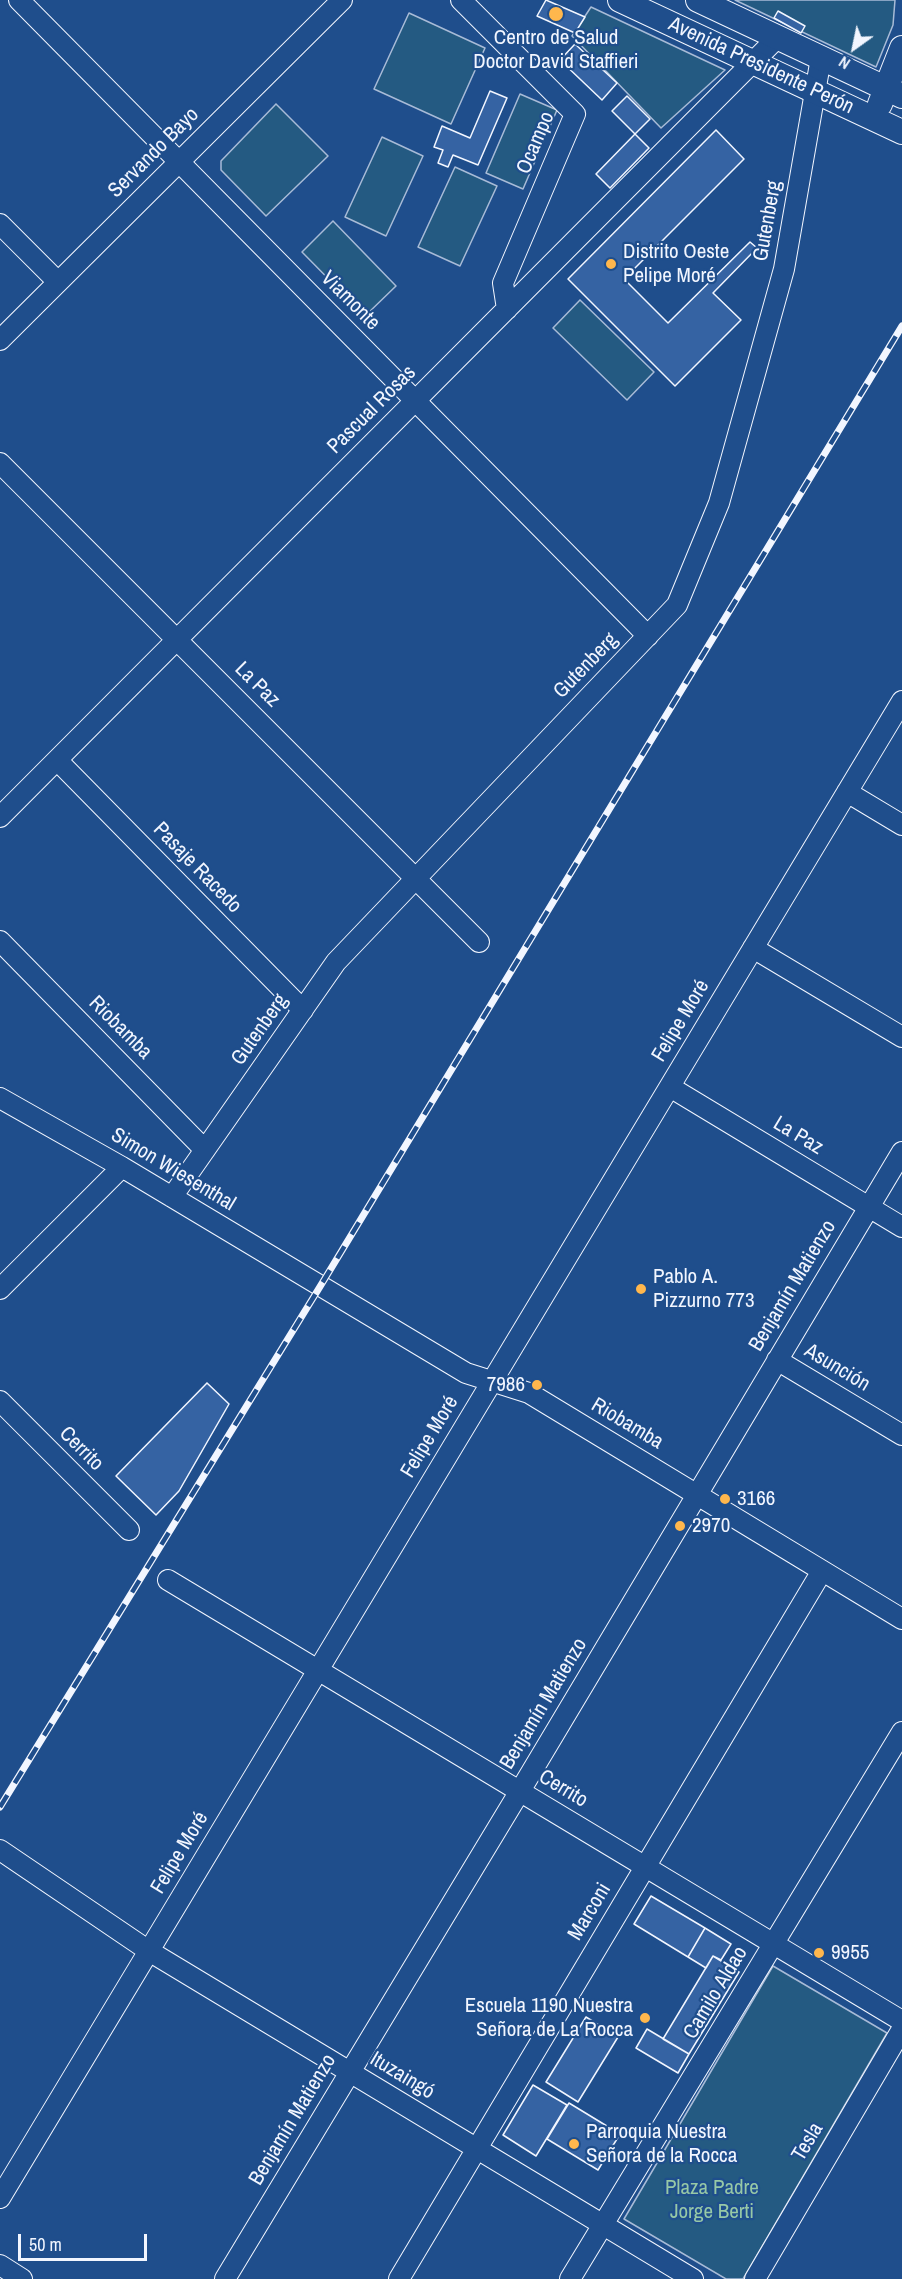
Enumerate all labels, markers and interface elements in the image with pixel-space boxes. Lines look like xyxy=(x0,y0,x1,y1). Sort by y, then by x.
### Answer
marker: Centro de Salud Doctor David Staffieri xyxy=(547,5,565,23)
street label: Avenida Presidente Perón xyxy=(664,12,858,120)
north arrow xyxy=(824,18,884,78)
place label: Centro de Salud Doctor David Staffieri xyxy=(473,25,639,75)
text: N xyxy=(834,51,854,75)
street label: Servando Bayo xyxy=(103,102,205,204)
street label: Ocampo xyxy=(512,108,560,178)
street label: Gutenberg xyxy=(749,179,787,263)
place label: Distrito Oeste Pelipe Moré xyxy=(623,239,729,289)
marker: Distrito Oeste Pelipe Moré xyxy=(604,257,618,271)
street label: Viamonte xyxy=(315,266,385,336)
street label: Pascual Rosas xyxy=(322,360,422,460)
street label: Gutenberg xyxy=(549,628,623,704)
street label: La Paz xyxy=(229,657,285,713)
street label: Pasaje Racedo xyxy=(147,817,247,919)
street label: Felipe Moré xyxy=(647,975,715,1067)
street label: Gutenberg xyxy=(226,989,294,1071)
street label: Riobamba xyxy=(83,991,157,1065)
street label: La Paz xyxy=(769,1111,827,1161)
street label: Simon Wiesenthal xyxy=(106,1123,240,1217)
street label: Benjamín Matienzo xyxy=(744,1216,842,1356)
place label: Pablo A. Pizzurno 773 xyxy=(653,1264,754,1314)
marker: Pablo A. Pizzurno 773 xyxy=(634,1282,648,1296)
street label: Asunción xyxy=(800,1339,874,1397)
place label: 7986 xyxy=(487,1372,525,1398)
marker: 7986 xyxy=(530,1378,544,1392)
street label: Felipe Moré xyxy=(396,1391,464,1483)
street label: Riobamba xyxy=(586,1393,668,1455)
street label: Cerrito xyxy=(53,1421,109,1477)
place label: 3166 xyxy=(737,1486,775,1512)
marker: 3166 xyxy=(718,1492,732,1506)
place label: 2970 xyxy=(692,1513,730,1539)
marker: 2970 xyxy=(673,1519,687,1533)
street label: Benjamín Matienzo xyxy=(495,1634,593,1774)
street label: Cerrito xyxy=(534,1765,592,1813)
street label: Felipe Moré xyxy=(146,1807,214,1899)
street label: Marconi xyxy=(563,1879,617,1945)
place label: 9955 xyxy=(831,1940,869,1966)
street label: Camilo Aldao xyxy=(679,1942,753,2044)
marker: 9955 xyxy=(812,1946,826,1960)
place label: Escuela 1190 Nuestra Señora de La Rocca xyxy=(465,1993,633,2043)
marker: Escuela 1190 Nuestra Señora de La Rocca xyxy=(638,2011,652,2025)
street label: Ituzaingó xyxy=(365,2047,439,2105)
street label: Benjamín Matienzo xyxy=(244,2050,342,2190)
street label: Tesla xyxy=(787,2118,829,2166)
place label: Parroquia Nuestra Señora de la Rocca xyxy=(586,2119,737,2169)
marker: Parroquia Nuestra Señora de la Rocca xyxy=(567,2137,581,2151)
park label: Plaza Padre Jorge Berti xyxy=(665,2175,759,2225)
scale bar xyxy=(21,2222,150,2260)
text: 50 m xyxy=(29,2232,62,2257)

